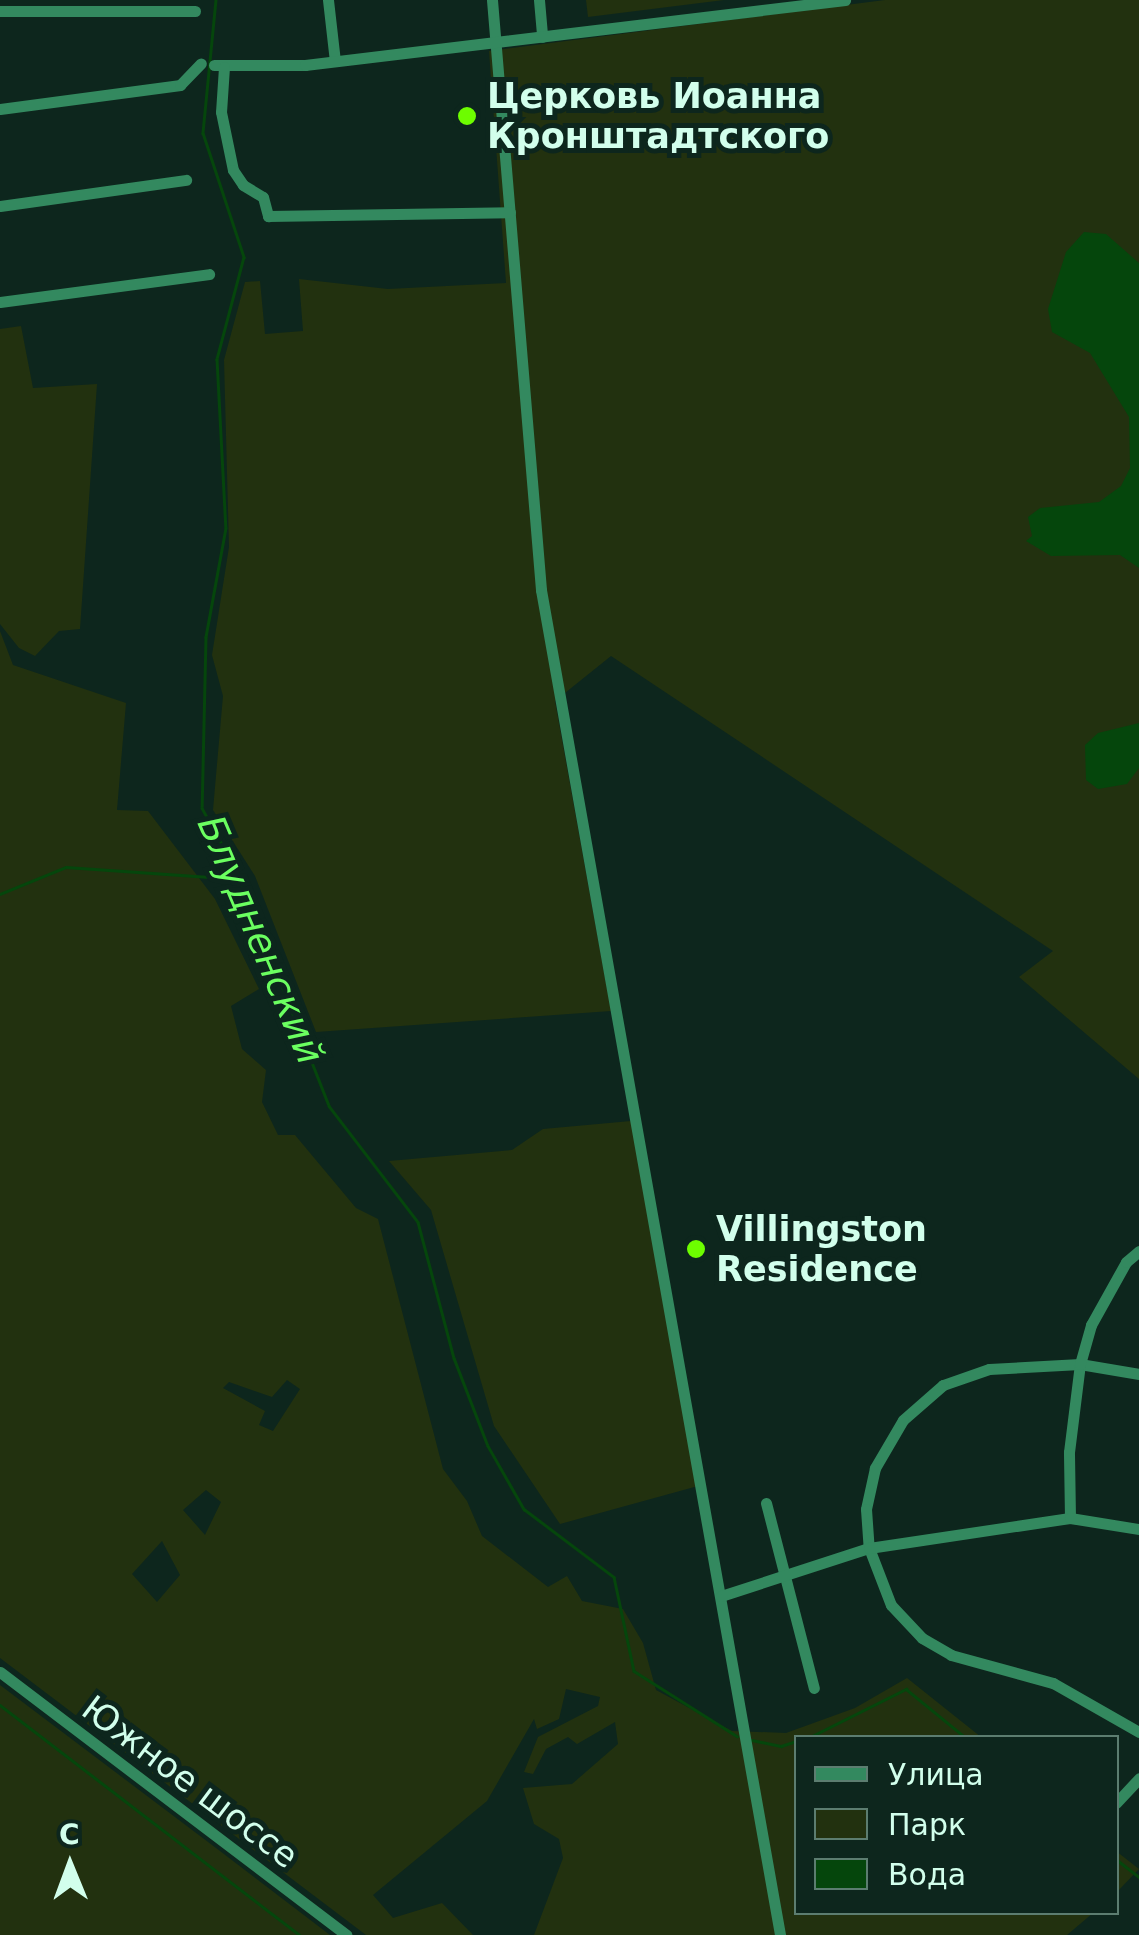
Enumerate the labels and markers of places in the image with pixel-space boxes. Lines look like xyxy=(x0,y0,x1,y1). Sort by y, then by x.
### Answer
place label: Церковь Иоанна Кронштадтского xyxy=(487,75,829,157)
marker: Церковь Иоанна Кронштадтского xyxy=(456,105,478,127)
place label: Villingston Residence xyxy=(716,1208,927,1290)
marker: Villingston Residence xyxy=(685,1238,707,1260)

